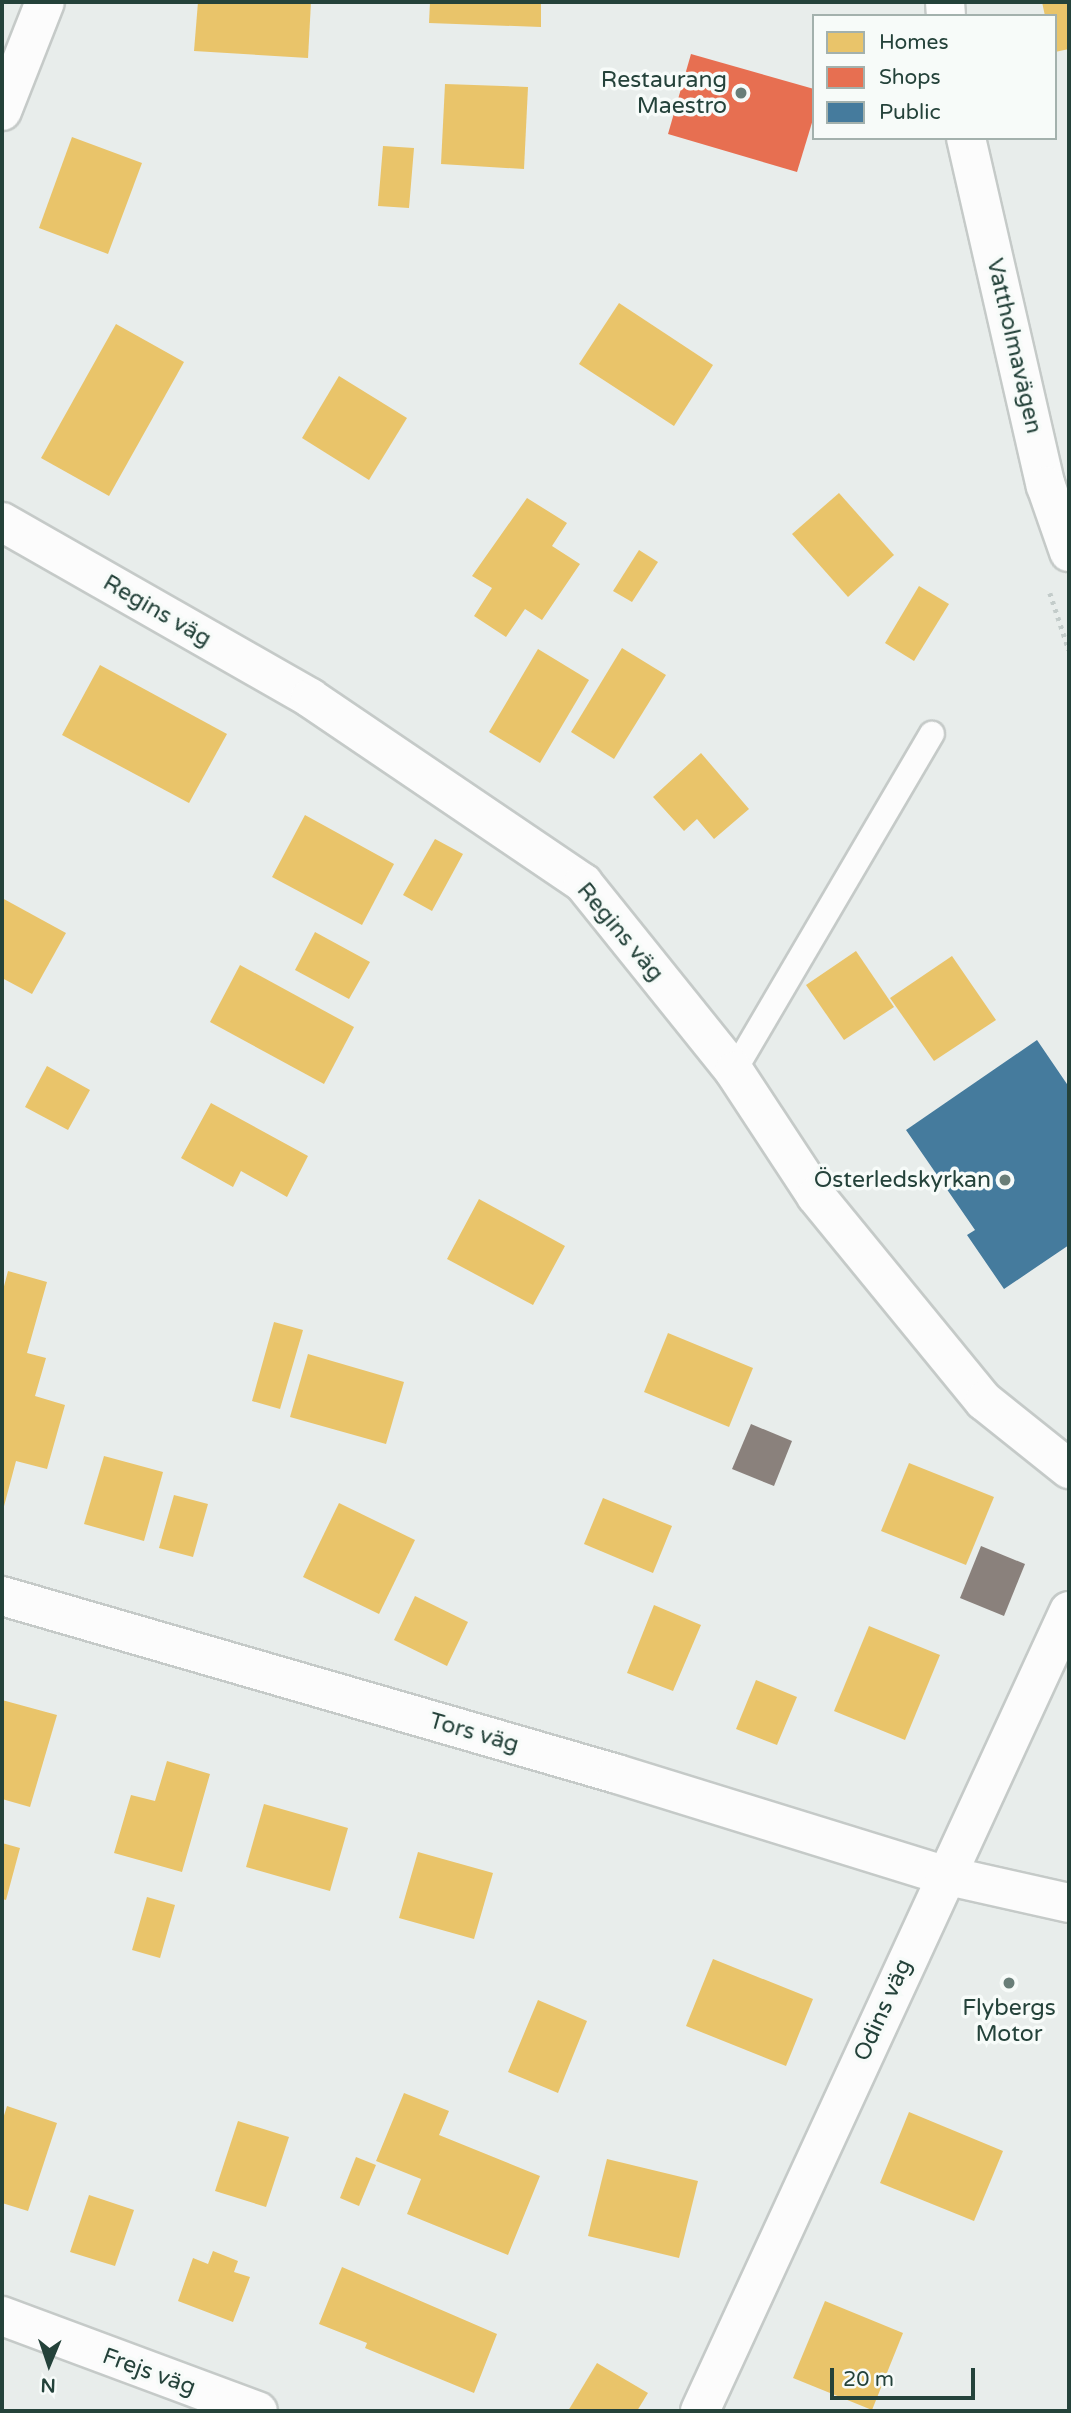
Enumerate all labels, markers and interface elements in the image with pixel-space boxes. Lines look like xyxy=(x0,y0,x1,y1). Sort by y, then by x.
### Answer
legend xyxy=(812,14,1057,140)
text: Homes xyxy=(879,30,949,55)
text: Shops xyxy=(879,65,941,90)
place label: Restaurang Maestro xyxy=(601,66,727,120)
marker: Restaurang Maestro xyxy=(733,85,749,101)
text: Public xyxy=(879,100,941,125)
street label: Vattholmavägen xyxy=(980,256,1048,436)
street label: Regins väg xyxy=(98,569,216,653)
street label: Regins väg xyxy=(571,877,669,987)
place label: Österledskyrkan xyxy=(814,1166,991,1194)
marker: Österledskyrkan xyxy=(997,1172,1013,1188)
street label: Tors väg xyxy=(426,1707,522,1759)
street label: Odins väg xyxy=(848,1955,918,2065)
marker: Flybergs Motor xyxy=(1001,1975,1017,1991)
place label: Flybergs Motor xyxy=(962,1994,1056,2048)
north arrow xyxy=(14,2329,84,2399)
street label: Frejs väg xyxy=(99,2342,199,2402)
scale bar xyxy=(833,2354,978,2398)
text: 20 m xyxy=(843,2367,894,2392)
text: N xyxy=(40,2374,56,2396)

